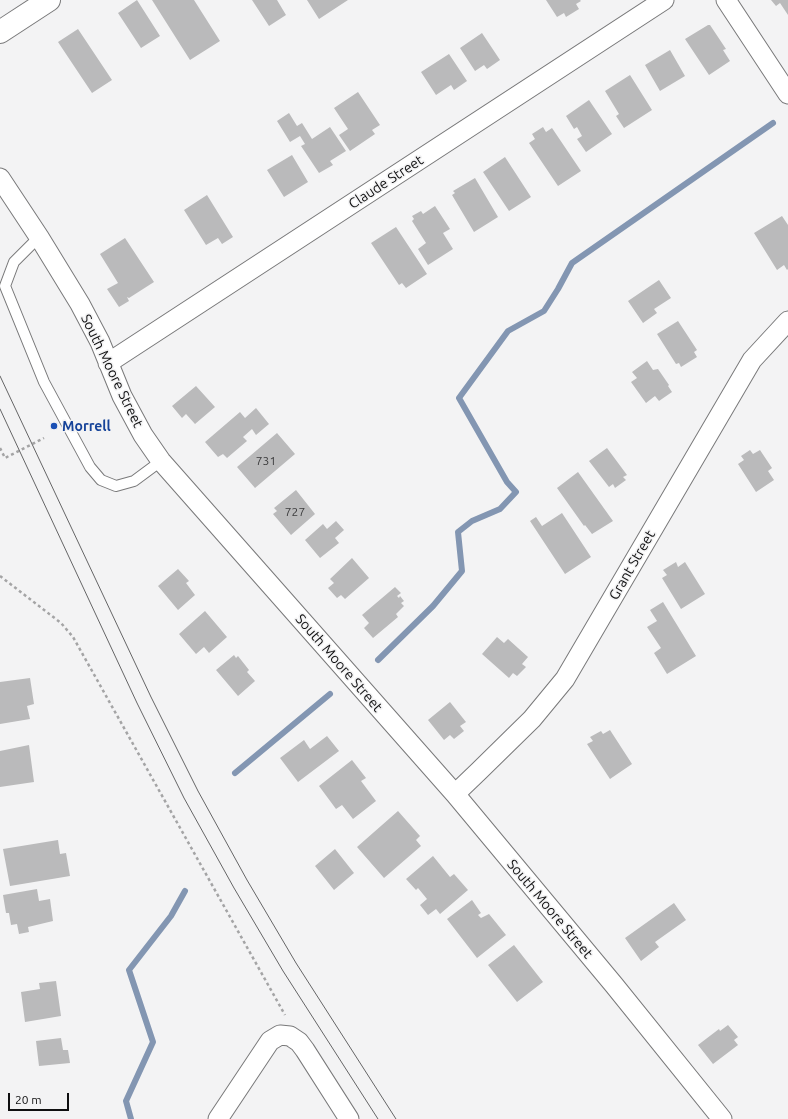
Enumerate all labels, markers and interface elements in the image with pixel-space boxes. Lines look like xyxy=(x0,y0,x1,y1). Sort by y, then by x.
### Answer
street label: Claude Street xyxy=(345,152,427,212)
street label: South Moore Street xyxy=(77,312,147,430)
place label: Morrell xyxy=(62,418,111,434)
marker: Morrell xyxy=(49,421,59,431)
house number: 731 xyxy=(256,454,276,468)
house number: 727 xyxy=(285,505,305,519)
street label: Grant Street xyxy=(605,527,659,603)
street label: South Moore Street xyxy=(292,611,386,715)
street label: South Moore Street xyxy=(504,856,596,962)
scale bar xyxy=(10,1085,71,1111)
text: 20 m xyxy=(15,1093,42,1106)

